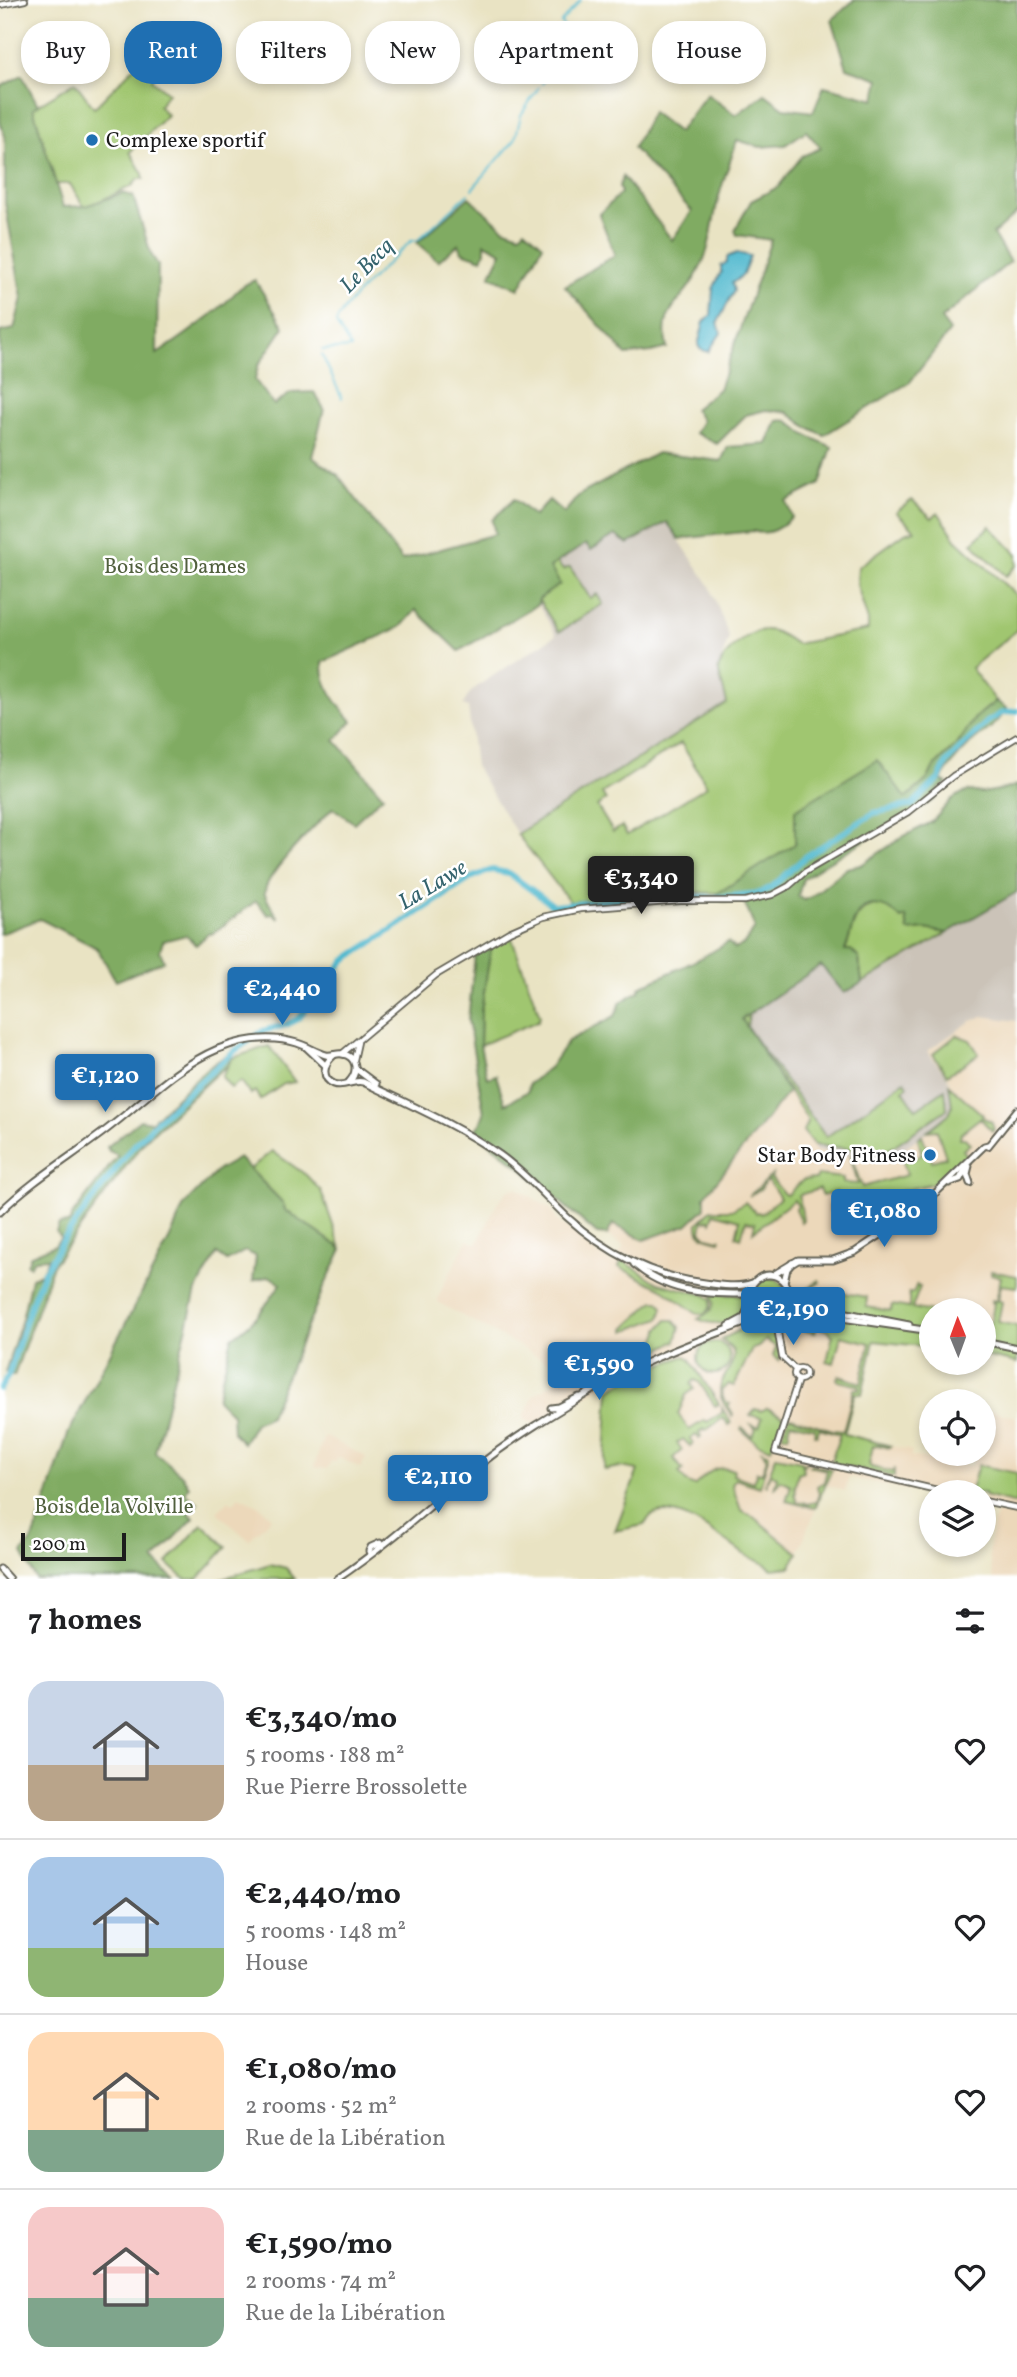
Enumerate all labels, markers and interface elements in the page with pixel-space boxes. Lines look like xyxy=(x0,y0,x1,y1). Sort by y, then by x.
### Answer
chip: Buy xyxy=(21,21,110,84)
chip: Rent xyxy=(124,21,222,84)
chip: Filters xyxy=(236,21,351,84)
chip: New xyxy=(365,21,460,84)
chip: Apartment xyxy=(474,21,638,84)
chip: House xyxy=(652,21,766,84)
place label: Complexe sportif xyxy=(106,127,266,156)
marker: Complexe sportif xyxy=(84,132,100,148)
water label: Le Becq xyxy=(333,231,402,301)
park label: Bois des Dames xyxy=(104,553,246,582)
water label: La Lawe xyxy=(393,852,474,919)
pin: €3,340 xyxy=(584,856,698,916)
text: €3,340 xyxy=(604,863,678,895)
pin: €2,440 xyxy=(225,968,339,1027)
text: €2,440 xyxy=(243,974,321,1006)
pin: €1,120 xyxy=(48,1054,162,1114)
text: €1,120 xyxy=(71,1061,139,1093)
place label: Star Body Fitness xyxy=(757,1142,916,1171)
marker: Star Body Fitness xyxy=(922,1147,938,1163)
pin: €1,080 xyxy=(827,1190,941,1249)
text: €1,080 xyxy=(847,1196,921,1228)
pin: €2,190 xyxy=(736,1288,850,1347)
text: €2,190 xyxy=(757,1294,829,1326)
north arrow xyxy=(919,1298,996,1376)
map controls xyxy=(919,1298,996,1557)
pin: €1,590 xyxy=(542,1342,656,1402)
text: €1,590 xyxy=(564,1349,634,1381)
button: locate xyxy=(919,1389,996,1466)
pin: €2,110 xyxy=(381,1456,495,1515)
text: €2,110 xyxy=(404,1462,472,1494)
button: layers xyxy=(919,1480,996,1557)
park label: Bois de la Volville xyxy=(34,1493,194,1522)
scale bar xyxy=(21,1530,126,1562)
text: 200 m xyxy=(32,1532,86,1558)
text: 7 homes xyxy=(28,1600,142,1642)
icon: filters xyxy=(951,1602,989,1640)
text: €3,340/mo xyxy=(245,1698,397,1740)
icon: home xyxy=(84,1709,168,1793)
icon: heart xyxy=(951,1732,989,1770)
text: 5 rooms · 188 m² xyxy=(245,1740,404,1772)
text: Rue Pierre Brossolette xyxy=(245,1772,467,1804)
text: €2,440/mo xyxy=(245,1874,401,1916)
icon: home xyxy=(84,1885,168,1969)
icon: heart xyxy=(951,1908,989,1946)
text: 5 rooms · 148 m² xyxy=(245,1916,406,1948)
text: House xyxy=(245,1948,308,1980)
text: €1,080/mo xyxy=(245,2049,397,2091)
icon: home xyxy=(84,2060,168,2144)
icon: heart xyxy=(951,2083,989,2121)
text: 2 rooms · 52 m² xyxy=(245,2091,397,2123)
text: Rue de la Libération xyxy=(245,2123,446,2155)
text: €1,590/mo xyxy=(245,2224,392,2266)
icon: home xyxy=(84,2235,168,2319)
icon: heart xyxy=(951,2258,989,2296)
text: 2 rooms · 74 m² xyxy=(245,2266,396,2298)
text: Rue de la Libération xyxy=(245,2298,446,2330)

